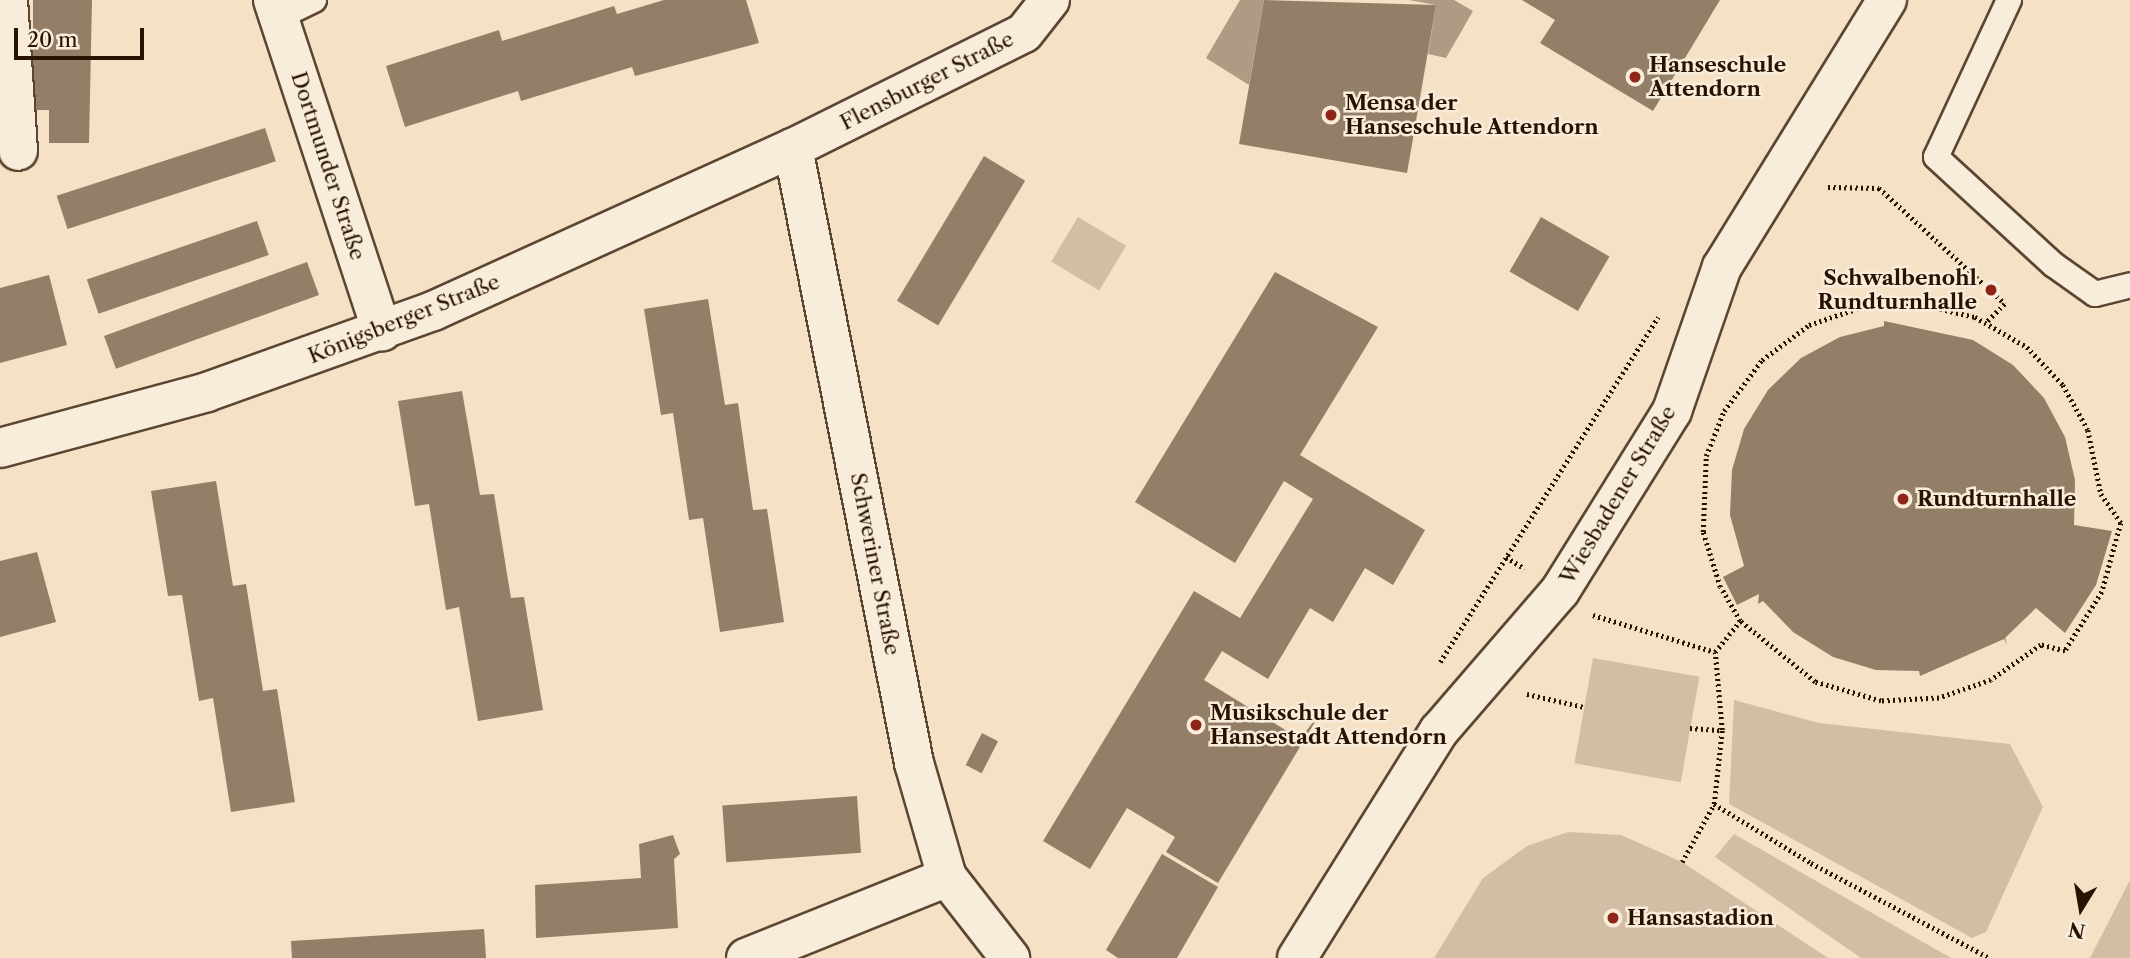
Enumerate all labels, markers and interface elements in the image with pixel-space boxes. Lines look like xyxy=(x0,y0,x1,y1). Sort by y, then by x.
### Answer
scale bar xyxy=(18,14,147,58)
street label: Flensburger Straße xyxy=(836,26,1018,136)
text: 20 m xyxy=(27,27,78,52)
place label: Hanseschule Attendorn xyxy=(1649,52,1786,102)
street label: Dortmunder Straße xyxy=(286,68,370,264)
marker: Hanseschule Attendorn xyxy=(1627,69,1643,85)
place label: Mensa der Hanseschule Attendorn xyxy=(1345,90,1599,140)
marker: Mensa der Hanseschule Attendorn xyxy=(1323,107,1339,123)
place label: Schwalbenohl Rundturnhalle xyxy=(1818,265,1977,315)
street label: Königsberger Straße xyxy=(304,269,504,369)
marker: Schwalbenohl Rundturnhalle xyxy=(1983,282,1999,298)
street label: Wiesbadener Straße xyxy=(1555,401,1681,589)
street label: Schweriner Straße xyxy=(845,471,905,657)
place label: Rundturnhalle xyxy=(1917,486,2076,512)
marker: Rundturnhalle xyxy=(1895,491,1911,507)
place label: Musikschule der Hansestadt Attendorn xyxy=(1210,700,1448,750)
marker: Musikschule der Hansestadt Attendorn xyxy=(1188,717,1204,733)
north arrow xyxy=(2046,874,2116,944)
place label: Hansastadion xyxy=(1627,905,1774,931)
marker: Hansastadion xyxy=(1605,910,1621,926)
text: N xyxy=(2067,917,2087,943)

